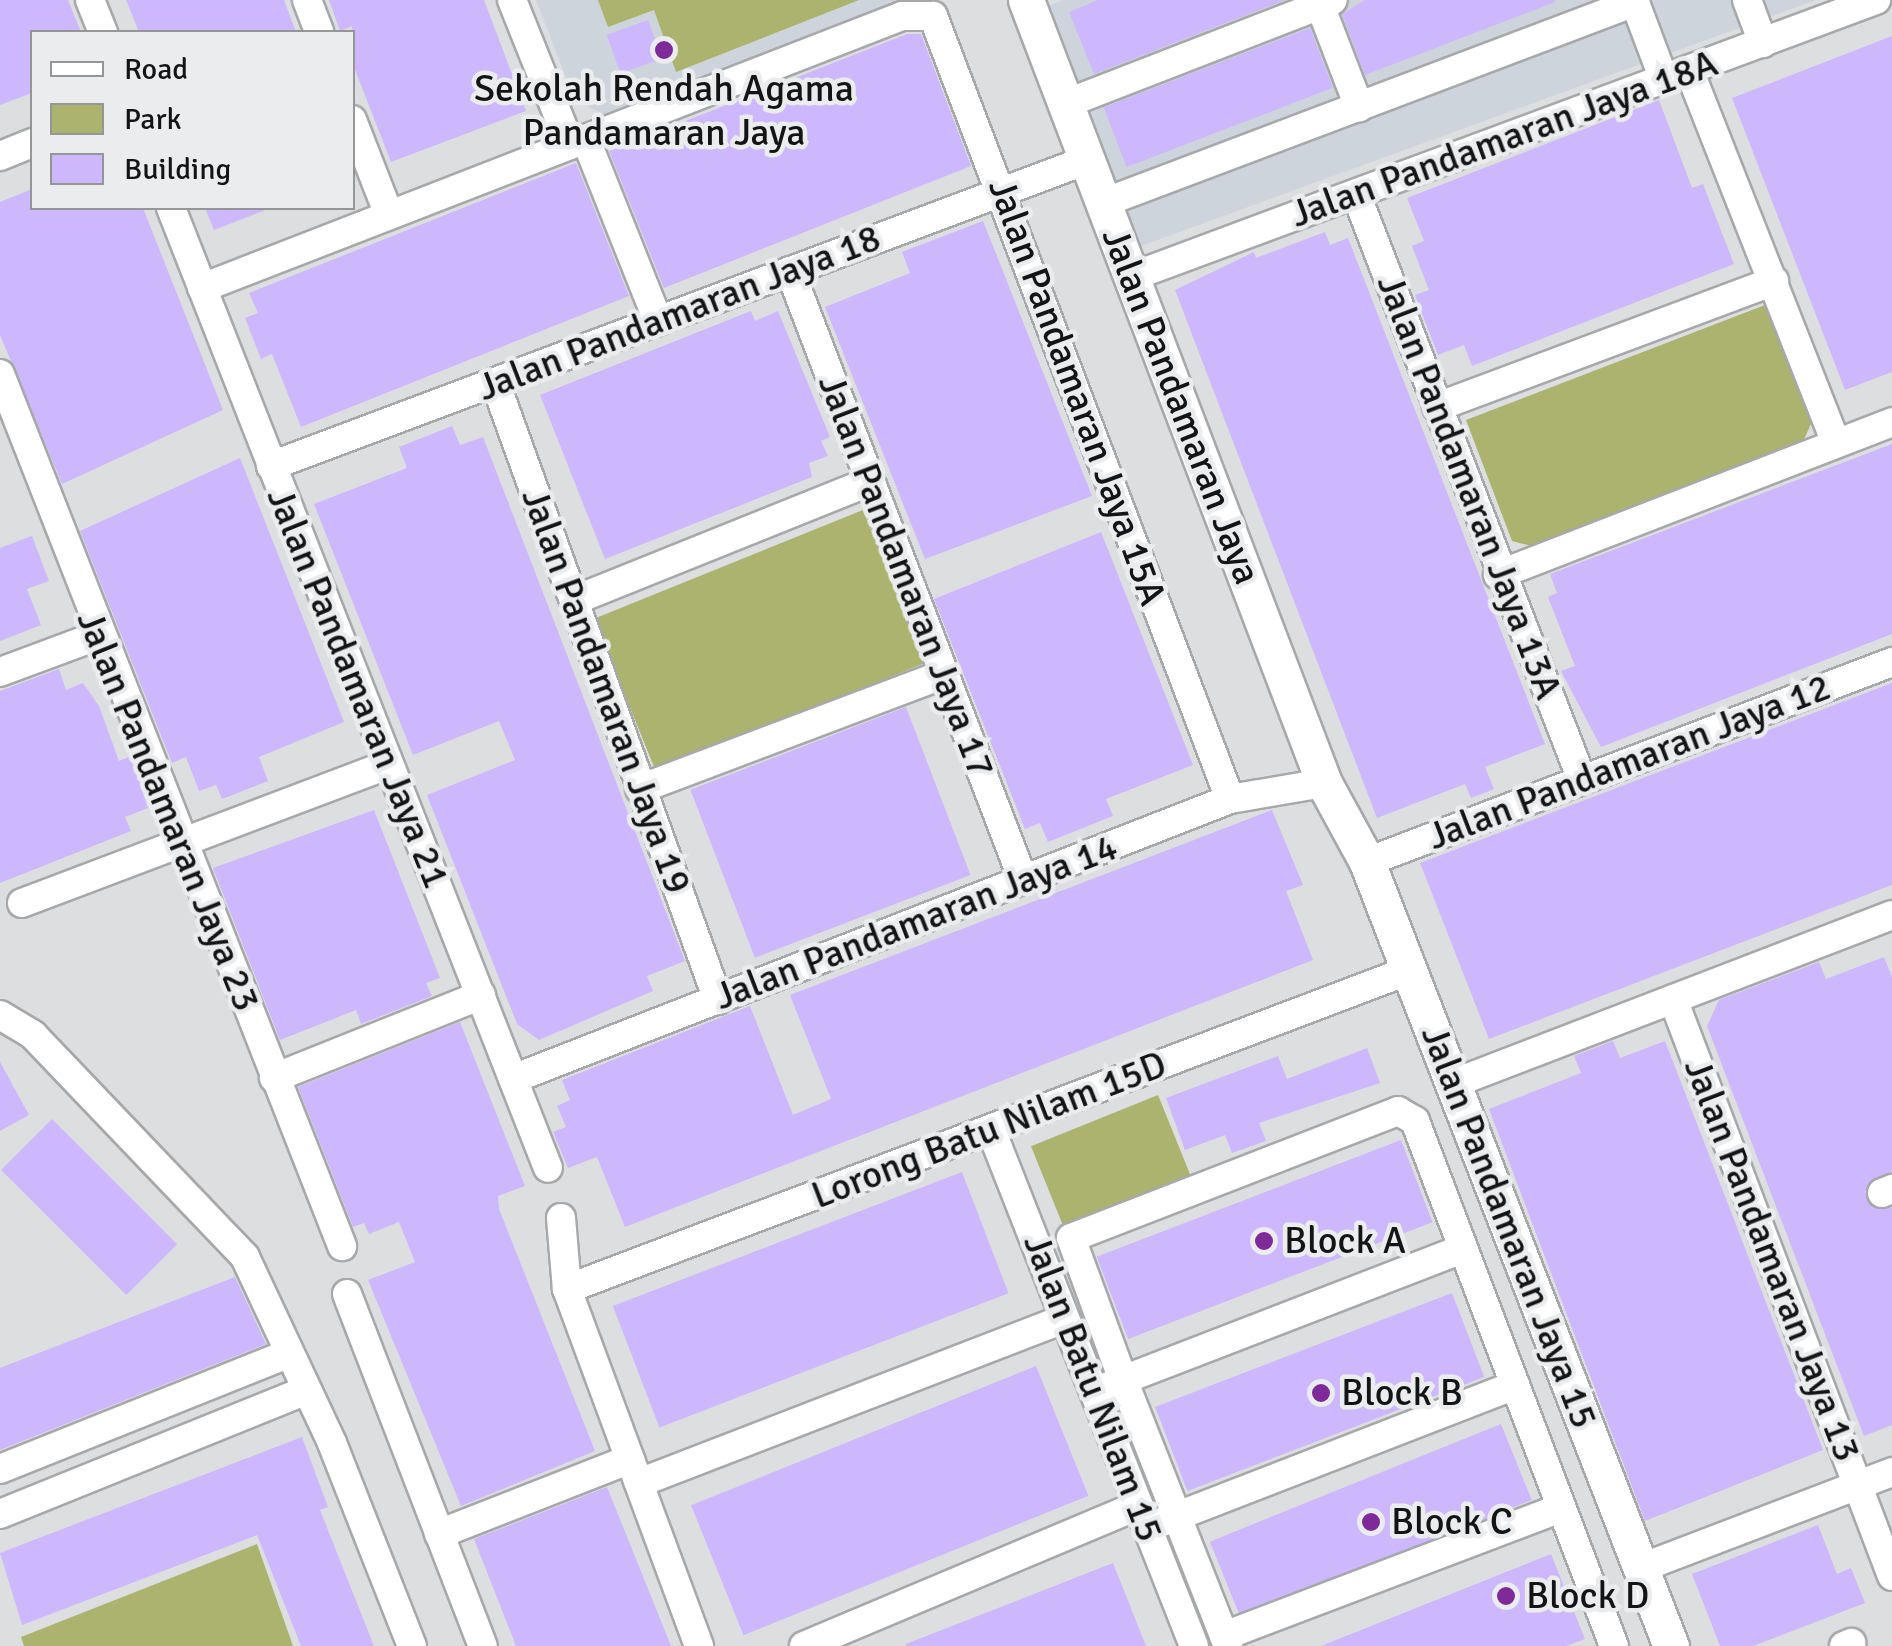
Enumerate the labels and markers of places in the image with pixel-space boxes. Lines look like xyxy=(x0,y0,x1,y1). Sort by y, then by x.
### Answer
marker: Sekolah Rendah Agama Pandamaran Jaya xyxy=(653,39,675,61)
place label: Sekolah Rendah Agama Pandamaran Jaya xyxy=(474,66,854,156)
place label: Block A xyxy=(1284,1218,1406,1264)
marker: Block A xyxy=(1253,1230,1275,1252)
place label: Block B xyxy=(1341,1370,1463,1416)
marker: Block B xyxy=(1310,1382,1332,1404)
place label: Block C xyxy=(1391,1499,1513,1545)
marker: Block C xyxy=(1360,1511,1382,1533)
place label: Block D xyxy=(1526,1573,1649,1619)
marker: Block D xyxy=(1495,1585,1517,1607)

